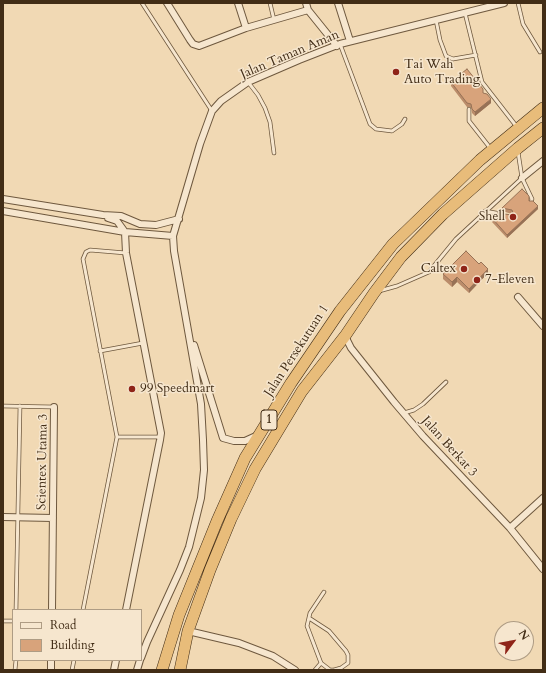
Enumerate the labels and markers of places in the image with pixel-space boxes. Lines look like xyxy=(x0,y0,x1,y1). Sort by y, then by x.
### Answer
place label: Tai Wah Auto Trading xyxy=(404,57,480,88)
marker: Tai Wah Auto Trading xyxy=(391,67,401,77)
place label: Shell xyxy=(479,209,505,225)
marker: Shell xyxy=(508,212,518,222)
place label: Caltex xyxy=(421,261,456,277)
marker: Caltex xyxy=(459,264,469,274)
place label: 7-Eleven xyxy=(485,272,535,288)
marker: 7-Eleven xyxy=(472,275,482,285)
place label: 99 Speedmart xyxy=(140,381,214,397)
marker: 99 Speedmart xyxy=(127,384,137,394)

